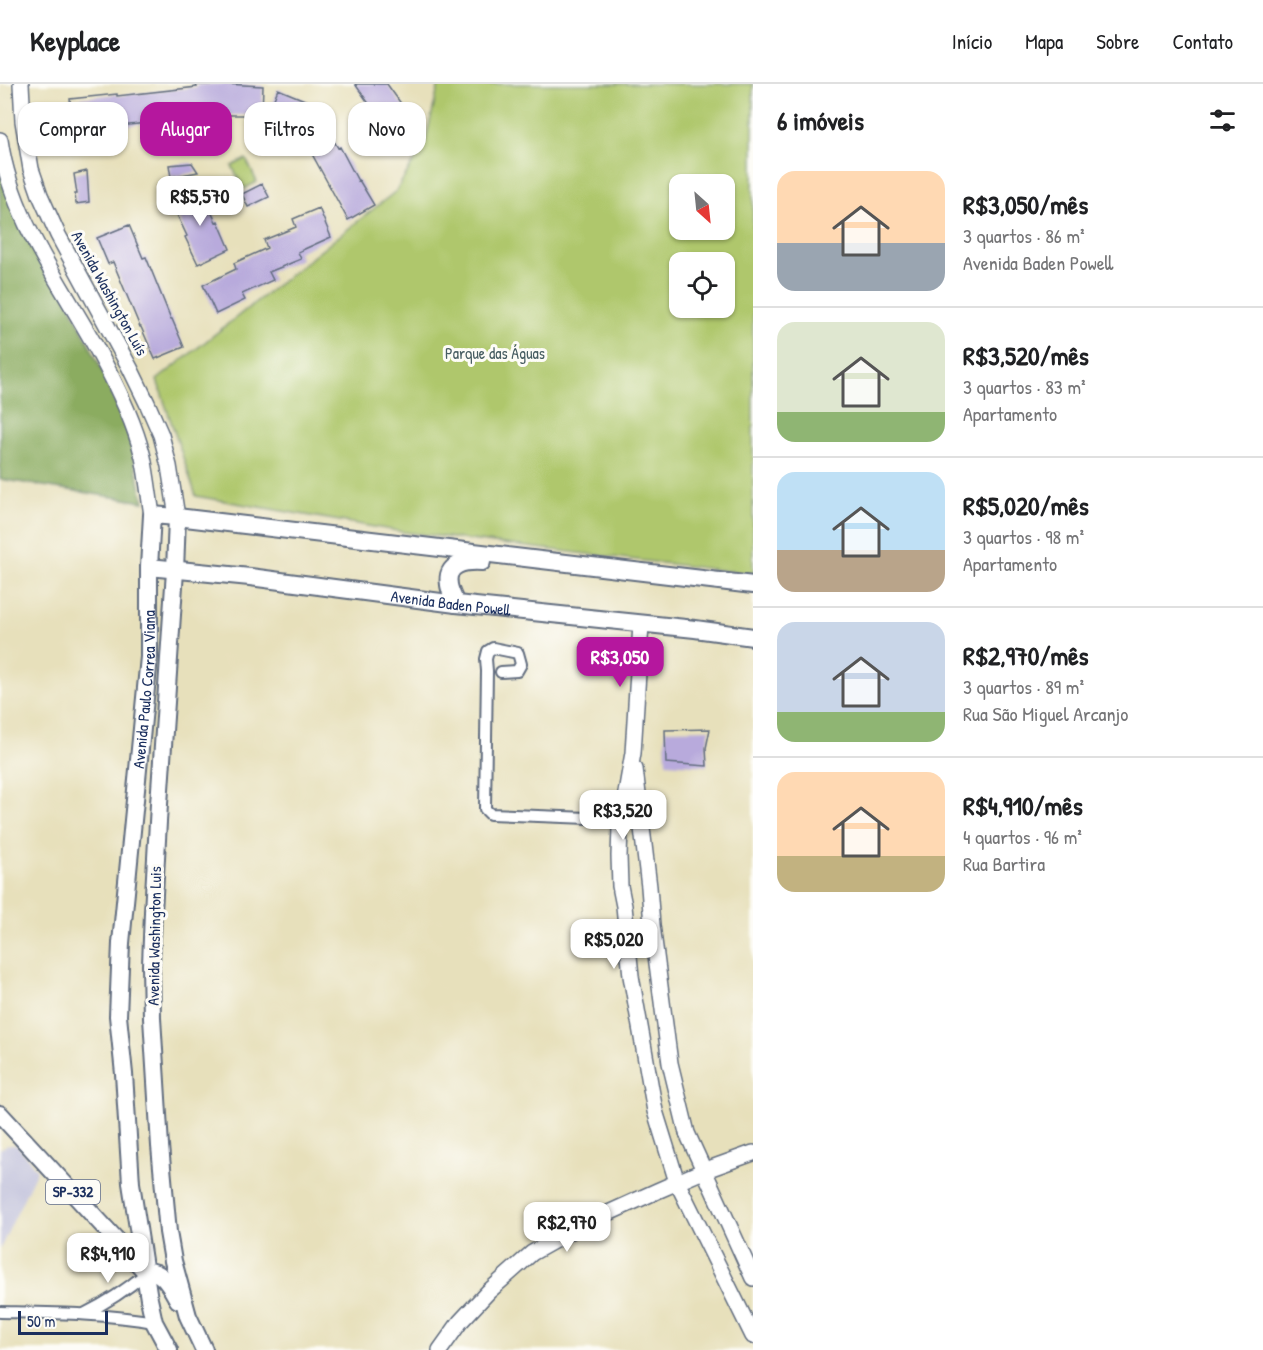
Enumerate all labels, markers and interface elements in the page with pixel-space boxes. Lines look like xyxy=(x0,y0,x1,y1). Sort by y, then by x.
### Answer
text: Keyplace xyxy=(30,22,120,60)
text: Início xyxy=(952,27,992,56)
text: Mapa xyxy=(1025,27,1063,56)
text: Sobre xyxy=(1096,27,1139,56)
text: Contato xyxy=(1172,27,1233,56)
chip: Comprar xyxy=(18,102,128,156)
chip: Alugar xyxy=(140,102,232,156)
chip: Filtros xyxy=(244,102,336,156)
chip: Novo xyxy=(348,102,426,156)
text: 6 imóveis xyxy=(777,103,864,138)
icon: filters xyxy=(1206,104,1239,137)
north arrow xyxy=(669,174,735,240)
map controls xyxy=(669,174,735,318)
pin: R$5,570 xyxy=(145,176,255,227)
text: R$5,570 xyxy=(170,182,230,209)
text: R$3,050/mês xyxy=(963,187,1088,222)
icon: home xyxy=(825,195,897,267)
text: 3 quartos · 86 m² xyxy=(963,222,1085,249)
street label: Avenida Washington Luís xyxy=(67,227,153,359)
text: Avenida Baden Powell xyxy=(963,249,1113,276)
button: locate xyxy=(669,252,735,318)
text: R$3,520/mês xyxy=(963,338,1089,373)
park label: Parque das Águas xyxy=(445,342,545,364)
icon: home xyxy=(825,346,897,418)
text: 3 quartos · 83 m² xyxy=(963,373,1086,400)
text: Apartamento xyxy=(963,400,1057,427)
text: R$5,020/mês xyxy=(963,488,1089,523)
icon: home xyxy=(825,496,897,568)
text: 3 quartos · 98 m² xyxy=(963,523,1084,550)
text: Apartamento xyxy=(963,550,1057,577)
street label: Avenida Baden Powell xyxy=(390,585,512,621)
street label: Avenida Paulo Correa Viana xyxy=(127,610,160,770)
pin: R$3,050 xyxy=(565,637,675,688)
text: R$2,970/mês xyxy=(963,638,1089,673)
text: R$3,050 xyxy=(591,643,649,670)
icon: home xyxy=(825,646,897,718)
text: 3 quartos · 89 m² xyxy=(963,673,1084,700)
text: Rua São Miguel Arcanjo xyxy=(963,700,1128,727)
text: R$4,910/mês xyxy=(963,788,1083,823)
pin: R$3,520 xyxy=(568,790,678,841)
text: R$3,520 xyxy=(594,796,653,823)
icon: home xyxy=(825,796,897,868)
text: 4 quartos · 96 m² xyxy=(963,823,1082,850)
text: Rua Bartira xyxy=(963,850,1045,877)
street label: Avenida Washington Luis xyxy=(142,866,166,1006)
pin: R$5,020 xyxy=(559,919,669,970)
text: R$5,020 xyxy=(585,925,644,952)
road number: SP-332 xyxy=(46,1180,100,1204)
pin: R$2,970 xyxy=(512,1202,622,1253)
text: R$2,970 xyxy=(538,1208,596,1235)
pin: R$4,910 xyxy=(53,1233,163,1284)
text: R$4,910 xyxy=(81,1239,135,1266)
scale bar xyxy=(18,1308,108,1336)
text: 50 m xyxy=(27,1310,56,1332)

